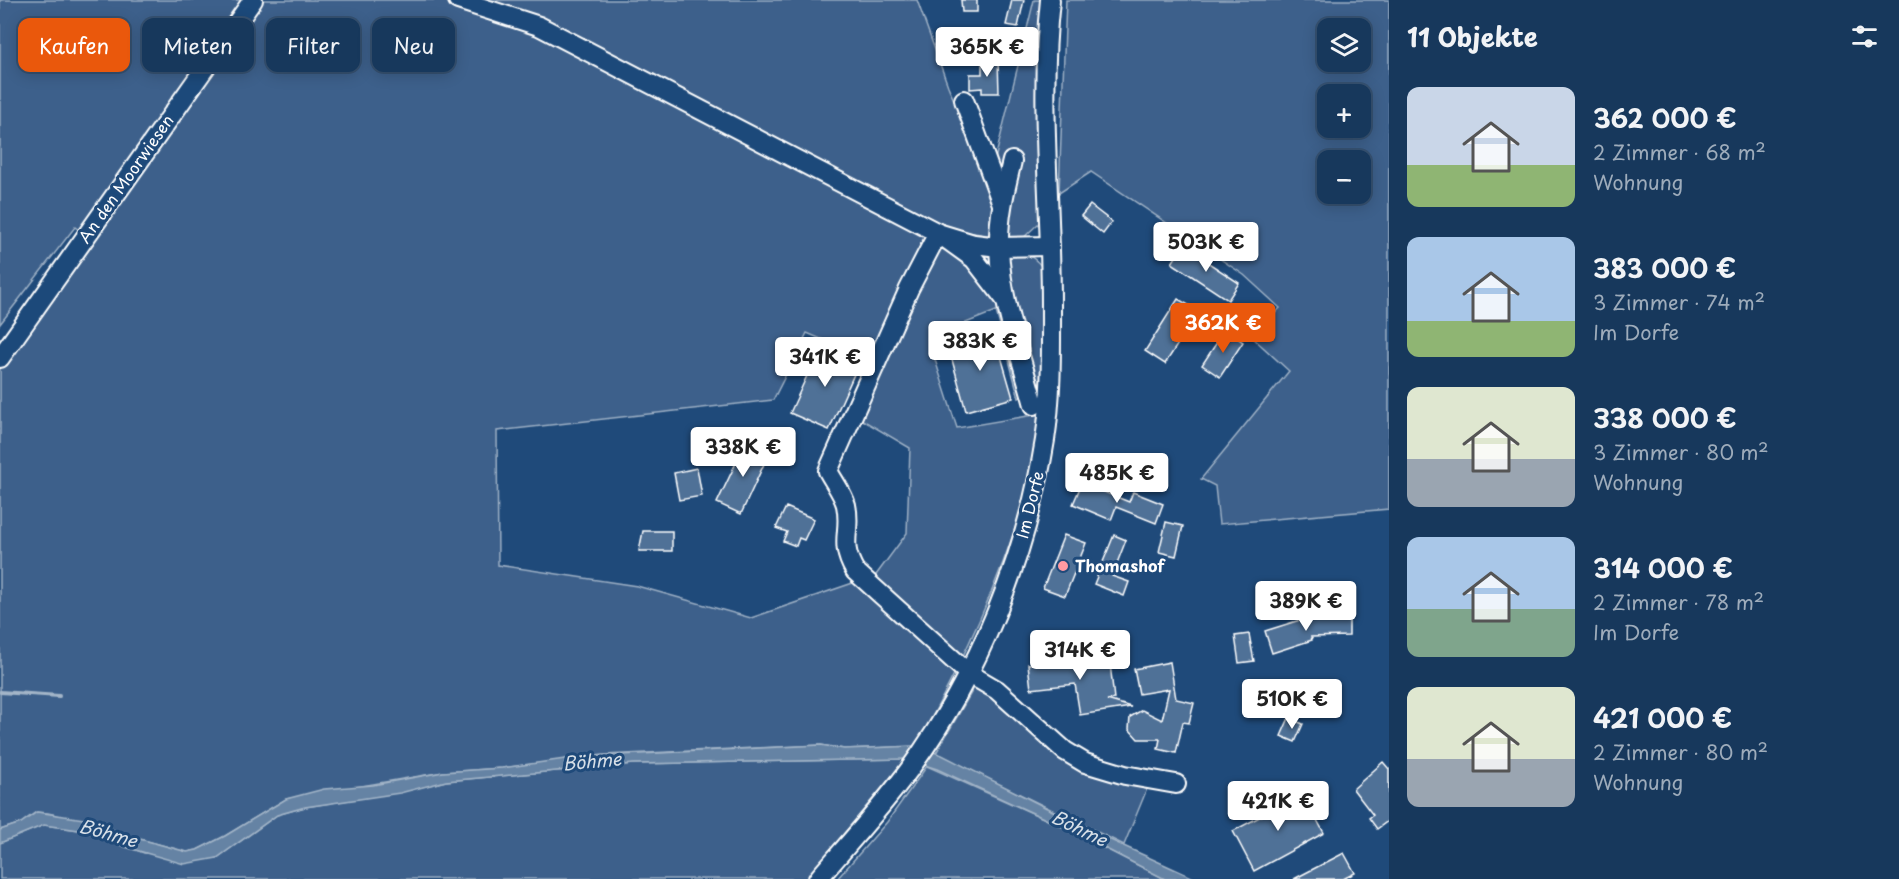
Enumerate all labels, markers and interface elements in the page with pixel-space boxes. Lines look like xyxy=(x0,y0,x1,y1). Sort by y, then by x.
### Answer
text: 11 Objekte xyxy=(1407,17,1538,56)
chip: Kaufen xyxy=(18,18,130,72)
chip: Mieten xyxy=(142,18,254,72)
chip: Filter xyxy=(266,18,360,72)
chip: Neu xyxy=(372,18,455,72)
map controls xyxy=(1317,18,1371,204)
button: layers xyxy=(1317,18,1371,72)
icon: filters xyxy=(1848,20,1881,53)
pin: 365K € xyxy=(938,27,1036,78)
text: 365K € xyxy=(950,31,1024,61)
button: + xyxy=(1317,84,1371,138)
text: 362 000 € xyxy=(1593,98,1736,137)
street label: An den Moorwiesen xyxy=(72,109,179,248)
icon: home xyxy=(1455,111,1527,183)
text: 2 Zimmer · 68 m² xyxy=(1593,137,1766,167)
button: − xyxy=(1317,150,1371,204)
text: Wohnung xyxy=(1593,167,1683,197)
pin: 503K € xyxy=(1157,222,1255,273)
text: 503K € xyxy=(1167,226,1245,256)
text: 383 000 € xyxy=(1593,248,1736,287)
icon: home xyxy=(1455,261,1527,333)
text: 3 Zimmer · 74 m² xyxy=(1593,287,1765,317)
pin: 362K € xyxy=(1174,303,1272,354)
text: 362K € xyxy=(1184,307,1262,337)
text: Im Dorfe xyxy=(1593,317,1679,347)
pin: 383K € xyxy=(931,321,1029,372)
text: 383K € xyxy=(942,325,1018,355)
pin: 341K € xyxy=(776,337,874,388)
text: 341K € xyxy=(789,341,861,371)
text: 338 000 € xyxy=(1593,398,1737,437)
icon: home xyxy=(1455,411,1527,483)
pin: 338K € xyxy=(694,427,792,478)
text: 338K € xyxy=(705,431,781,461)
text: 3 Zimmer · 80 m² xyxy=(1593,437,1769,467)
pin: 485K € xyxy=(1068,453,1166,504)
text: 485K € xyxy=(1079,457,1155,487)
text: Wohnung xyxy=(1593,467,1683,497)
street label: Im Dorfe xyxy=(1009,468,1049,541)
text: 314 000 € xyxy=(1593,548,1733,587)
place label: Thomashof xyxy=(1075,553,1166,577)
marker: Thomashof xyxy=(1056,559,1070,573)
icon: home xyxy=(1455,561,1527,633)
pin: 389K € xyxy=(1257,581,1355,632)
text: 389K € xyxy=(1269,585,1343,615)
text: 2 Zimmer · 78 m² xyxy=(1593,587,1764,617)
text: Im Dorfe xyxy=(1593,617,1679,647)
pin: 314K € xyxy=(1031,630,1129,681)
text: 314K € xyxy=(1044,634,1116,664)
pin: 510K € xyxy=(1243,679,1341,730)
text: 510K € xyxy=(1256,683,1328,713)
text: 421 000 € xyxy=(1593,698,1732,737)
icon: home xyxy=(1455,711,1527,783)
text: 2 Zimmer · 80 m² xyxy=(1593,737,1768,767)
water label: Böhme xyxy=(561,744,624,777)
text: Wohnung xyxy=(1593,767,1683,797)
pin: 421K € xyxy=(1229,781,1327,832)
text: 421K € xyxy=(1242,785,1314,815)
water label: Böhme xyxy=(1047,803,1113,853)
water label: Böhme xyxy=(76,811,142,854)

